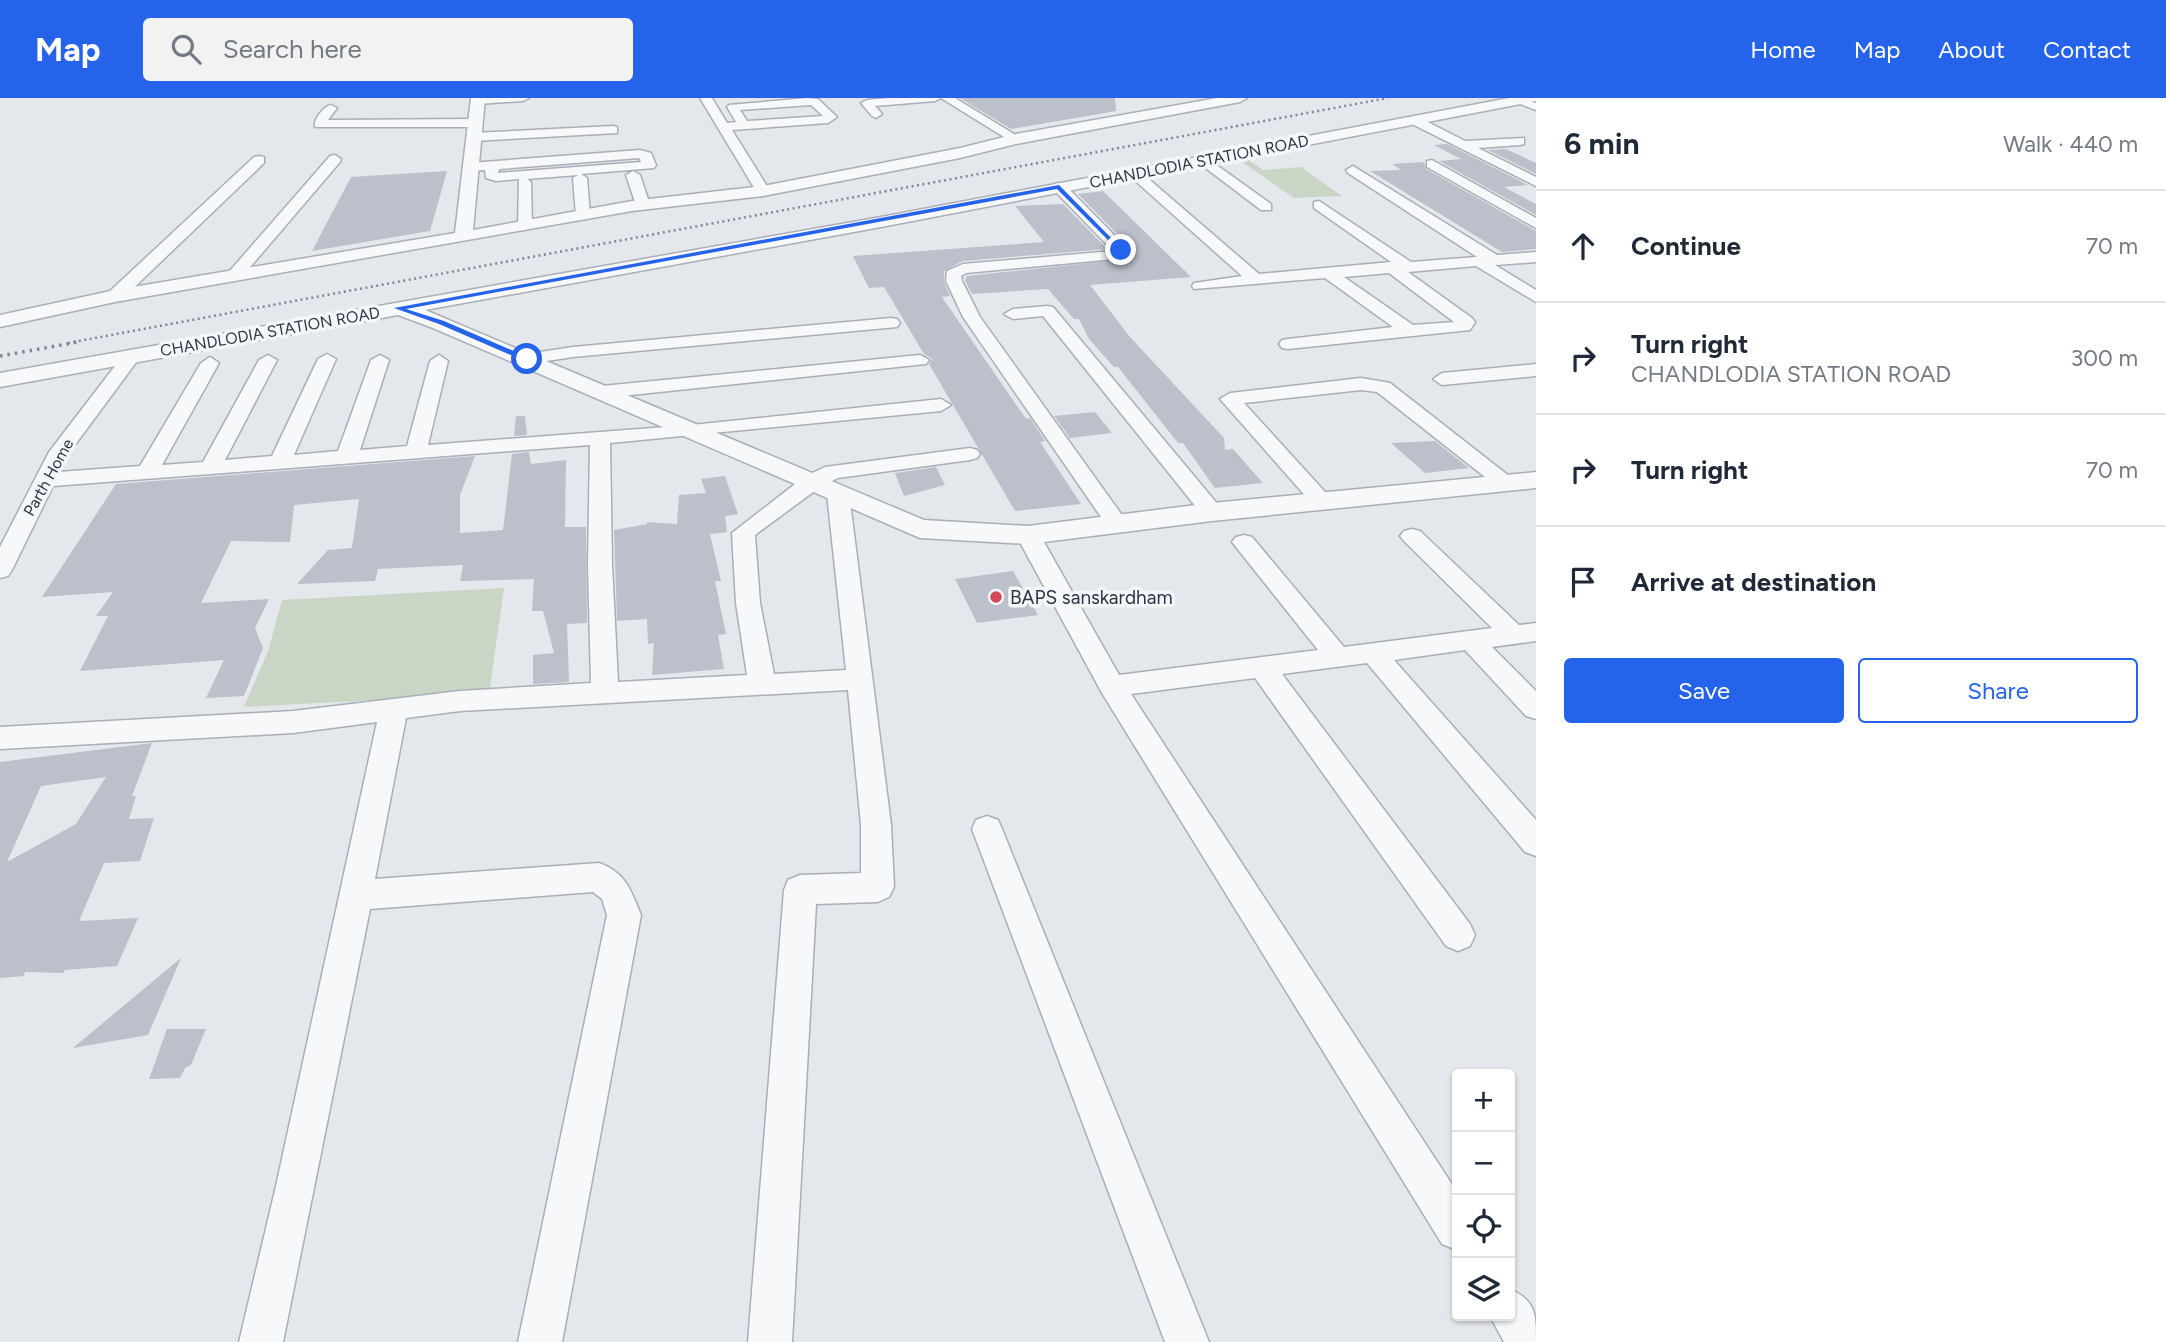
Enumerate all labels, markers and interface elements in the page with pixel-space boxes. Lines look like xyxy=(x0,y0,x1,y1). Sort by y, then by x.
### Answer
search box xyxy=(143,18,633,81)
text: Map xyxy=(35,30,101,69)
icon: search xyxy=(167,30,205,68)
text: Search here xyxy=(223,33,362,65)
text: Home xyxy=(1750,35,1816,64)
text: Map xyxy=(1854,35,1900,64)
text: About xyxy=(1938,35,2005,64)
text: Contact xyxy=(2043,35,2131,64)
text: 6 min xyxy=(1564,125,1640,162)
text: Walk · 440 m xyxy=(2003,130,2138,158)
street label: CHANDLODIA STATION ROAD xyxy=(1088,131,1310,192)
icon: ahead xyxy=(1564,227,1602,265)
text: Continue xyxy=(1631,230,1741,262)
text: 70 m xyxy=(2086,232,2138,260)
route end xyxy=(1105,234,1136,265)
street label: CHANDLODIA STATION ROAD xyxy=(159,303,381,360)
text: Turn right xyxy=(1631,328,1748,360)
icon: right xyxy=(1564,339,1602,377)
route start xyxy=(511,343,542,374)
text: 300 m xyxy=(2071,344,2138,372)
text: CHANDLODIA STATION ROAD xyxy=(1631,360,1951,388)
street label: Parth Home xyxy=(19,435,78,519)
icon: right xyxy=(1564,451,1602,489)
text: Turn right xyxy=(1631,454,1748,486)
text: 70 m xyxy=(2086,456,2138,484)
icon: arrive xyxy=(1564,563,1602,601)
text: Arrive at destination xyxy=(1631,566,1876,598)
place label: BAPS sanskardham xyxy=(1010,586,1173,609)
marker: BAPS sanskardham xyxy=(988,589,1004,605)
button: Save xyxy=(1564,658,1844,723)
button: Share xyxy=(1858,658,2138,723)
map controls xyxy=(1452,1069,1515,1321)
button: + xyxy=(1452,1069,1515,1132)
button: − xyxy=(1452,1132,1515,1195)
button: locate xyxy=(1452,1195,1515,1258)
button: layers xyxy=(1452,1258,1515,1321)

